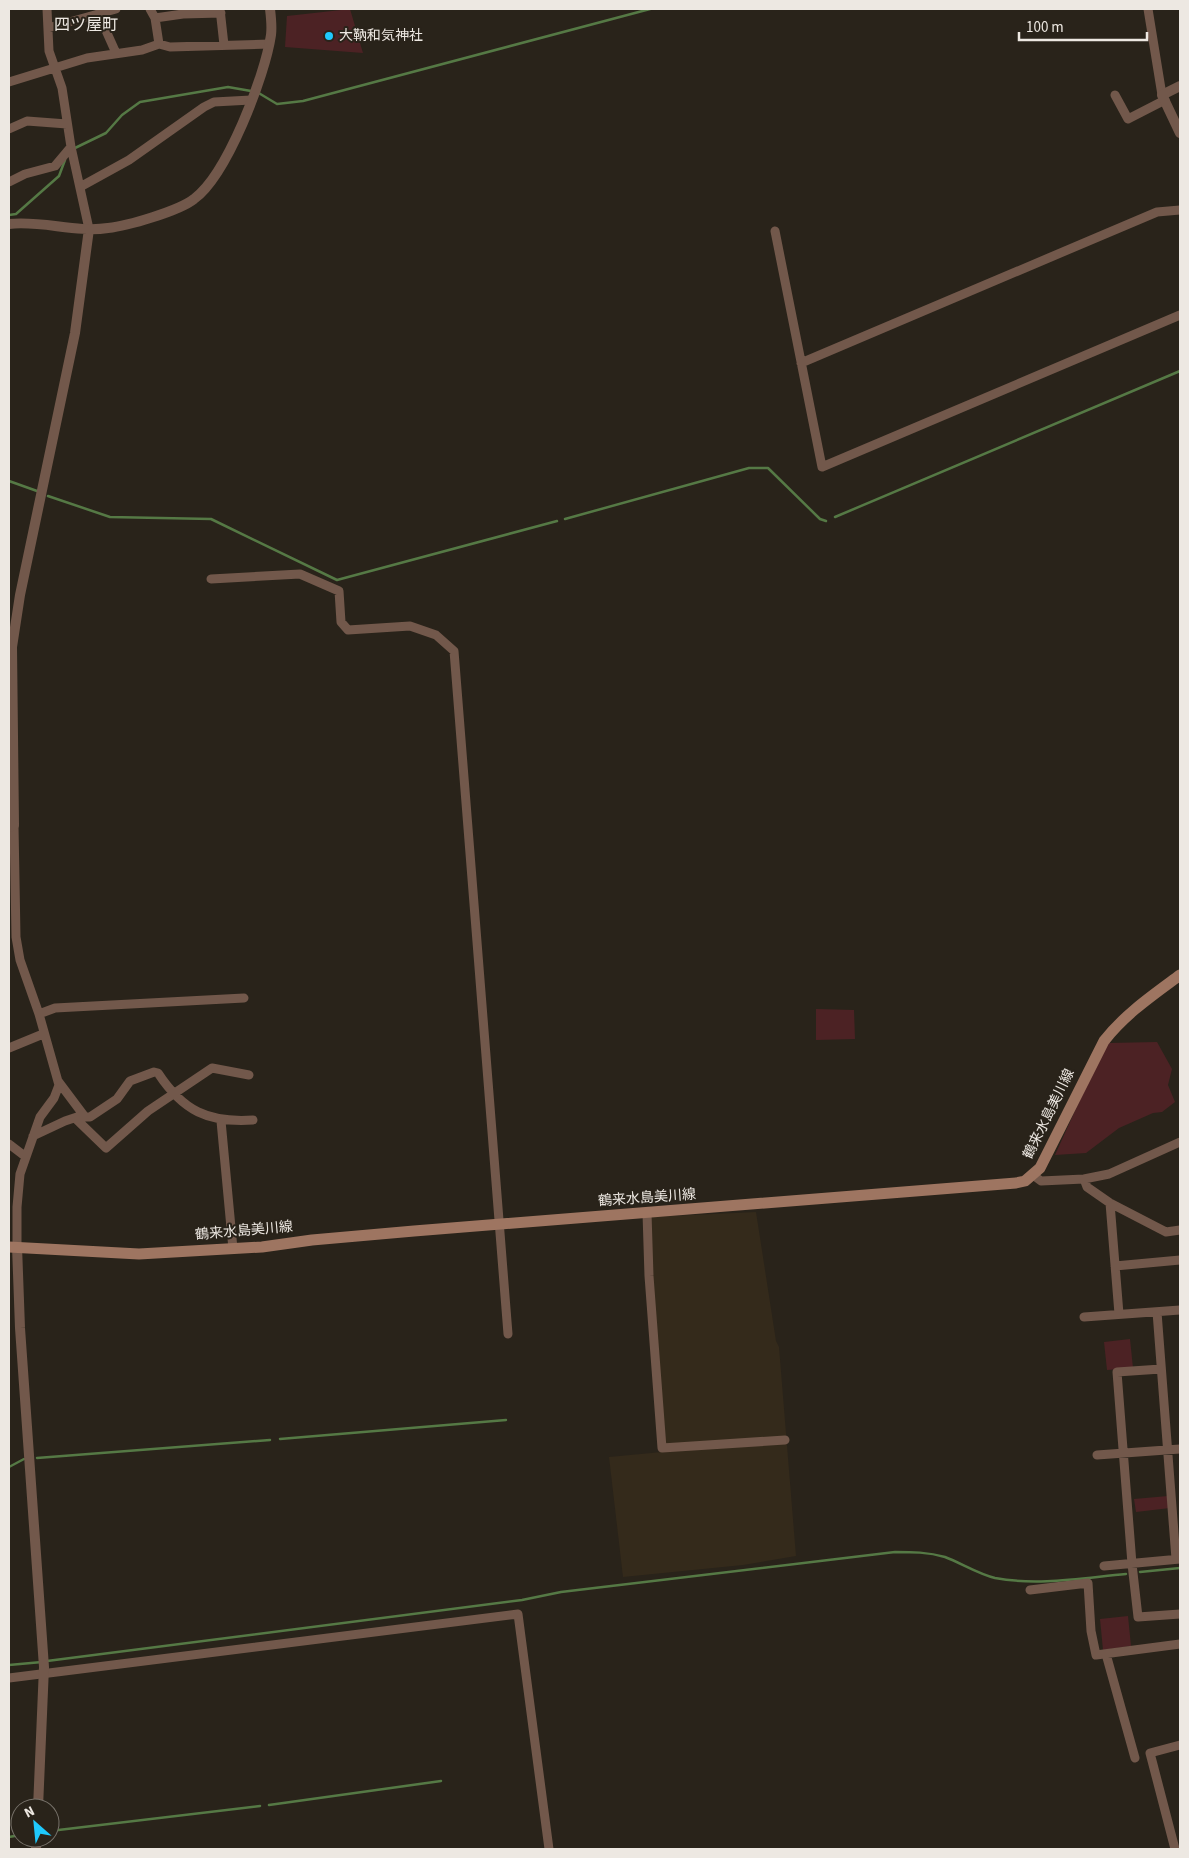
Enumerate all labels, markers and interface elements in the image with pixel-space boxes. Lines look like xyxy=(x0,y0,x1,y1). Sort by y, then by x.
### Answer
scale bar xyxy=(1019,10,1146,42)
district label: 四ツ屋町 xyxy=(54,14,118,36)
text: 100 m xyxy=(1026,17,1064,38)
place label: 大靹和気神社 xyxy=(339,26,423,46)
marker: 大靹和気神社 xyxy=(323,30,335,42)
street label: 鶴来水島美川線 xyxy=(1019,1066,1079,1162)
street label: 鶴来水島美川線 xyxy=(597,1185,697,1211)
street label: 鶴来水島美川線 xyxy=(194,1217,294,1245)
north arrow xyxy=(10,1798,60,1848)
text: N xyxy=(21,1801,38,1823)

